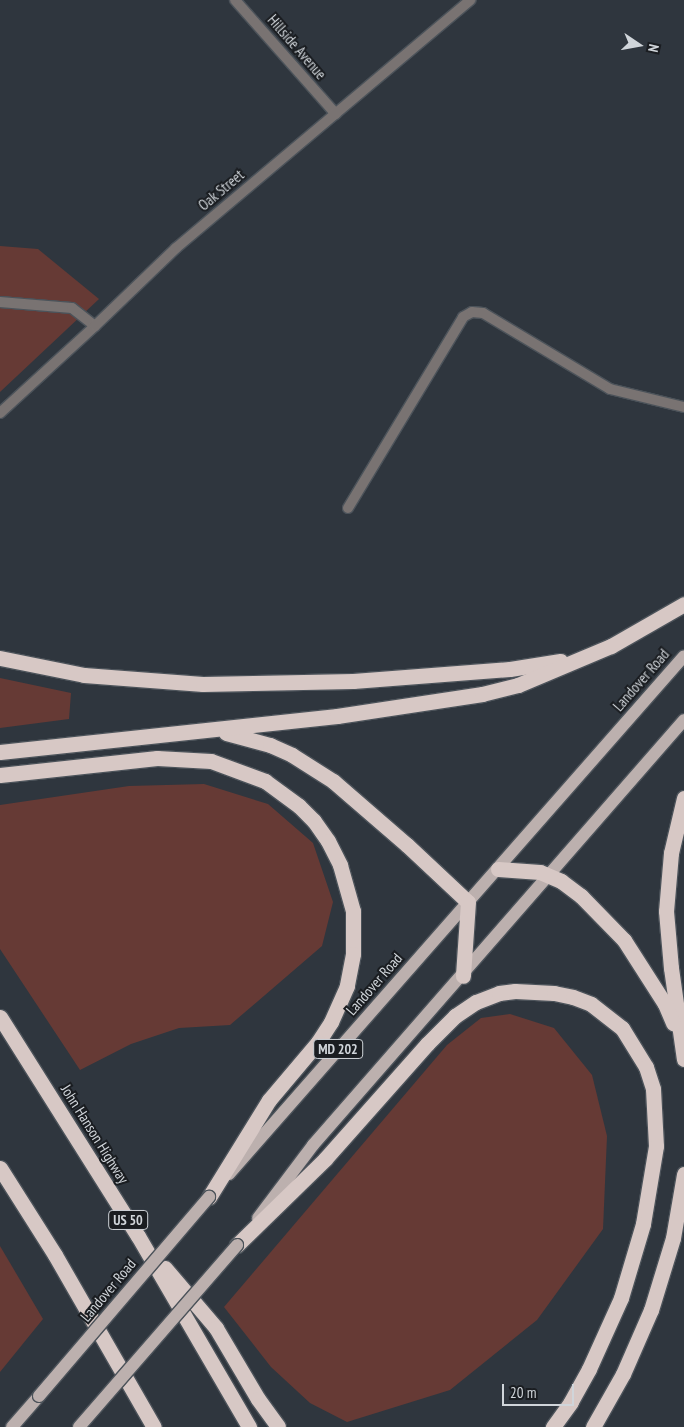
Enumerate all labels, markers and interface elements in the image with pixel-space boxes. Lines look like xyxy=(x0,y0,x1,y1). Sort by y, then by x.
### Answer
street label: Hillside Avenue xyxy=(264,11,330,83)
north arrow xyxy=(614,20,664,70)
text: N xyxy=(644,43,663,54)
street label: Oak Street xyxy=(194,166,248,214)
street label: Landover Road xyxy=(609,645,673,715)
street label: Landover Road xyxy=(342,949,406,1019)
road number: MD 202 xyxy=(313,1038,363,1060)
street label: John Hanson Highway xyxy=(57,1081,133,1187)
road number: US 50 xyxy=(108,1208,148,1232)
street label: Landover Road xyxy=(77,1255,139,1325)
scale bar xyxy=(504,1374,576,1406)
text: 20 m xyxy=(510,1383,536,1402)

